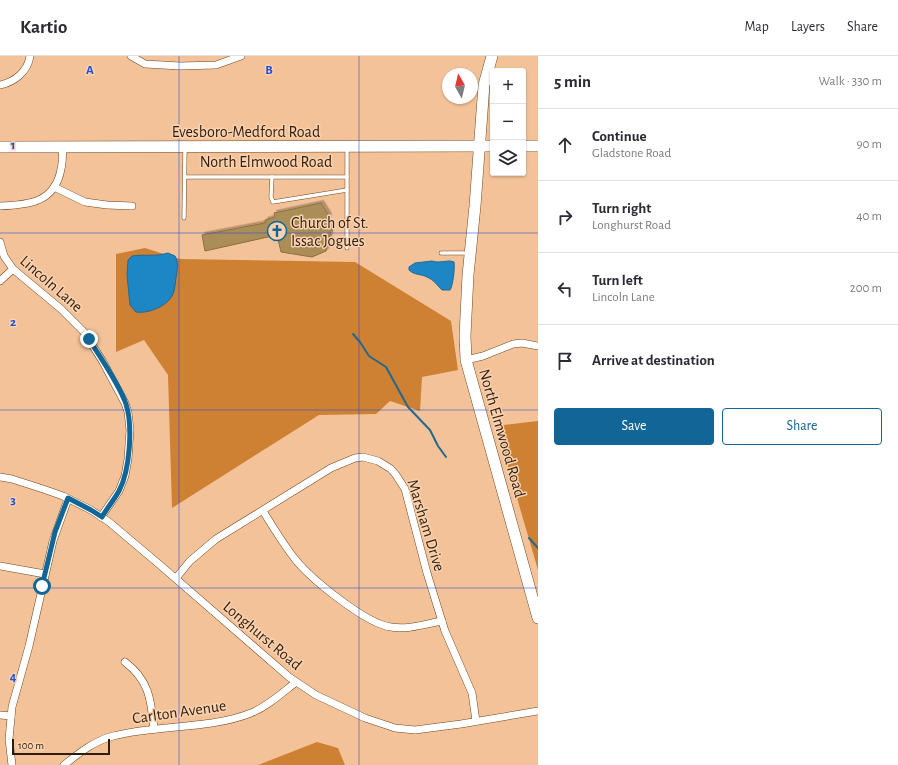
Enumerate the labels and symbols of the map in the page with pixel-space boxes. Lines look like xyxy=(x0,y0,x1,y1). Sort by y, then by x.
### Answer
text: A xyxy=(86,64,94,77)
text: B xyxy=(265,64,273,77)
north arrow xyxy=(442,68,478,104)
street label: Evesboro-Medford Road xyxy=(172,124,320,140)
text: 1 xyxy=(11,139,15,152)
street label: North Elmwood Road xyxy=(200,154,332,170)
place label: Church of St. Issac Jogues xyxy=(291,215,369,249)
church icon: Church of St. Issac Jogues xyxy=(266,220,288,242)
street label: Lincoln Lane xyxy=(17,252,86,315)
text: 2 xyxy=(10,316,16,329)
route end xyxy=(80,330,98,348)
street label: North Elmwood Road xyxy=(476,367,528,499)
street label: Marsham Drive xyxy=(404,477,448,573)
text: 3 xyxy=(10,494,16,507)
route start xyxy=(33,577,51,595)
street label: Longhurst Road xyxy=(220,598,305,673)
text: 4 xyxy=(10,671,17,684)
street label: Carlton Avenue xyxy=(131,697,227,727)
scale bar xyxy=(12,737,110,756)

